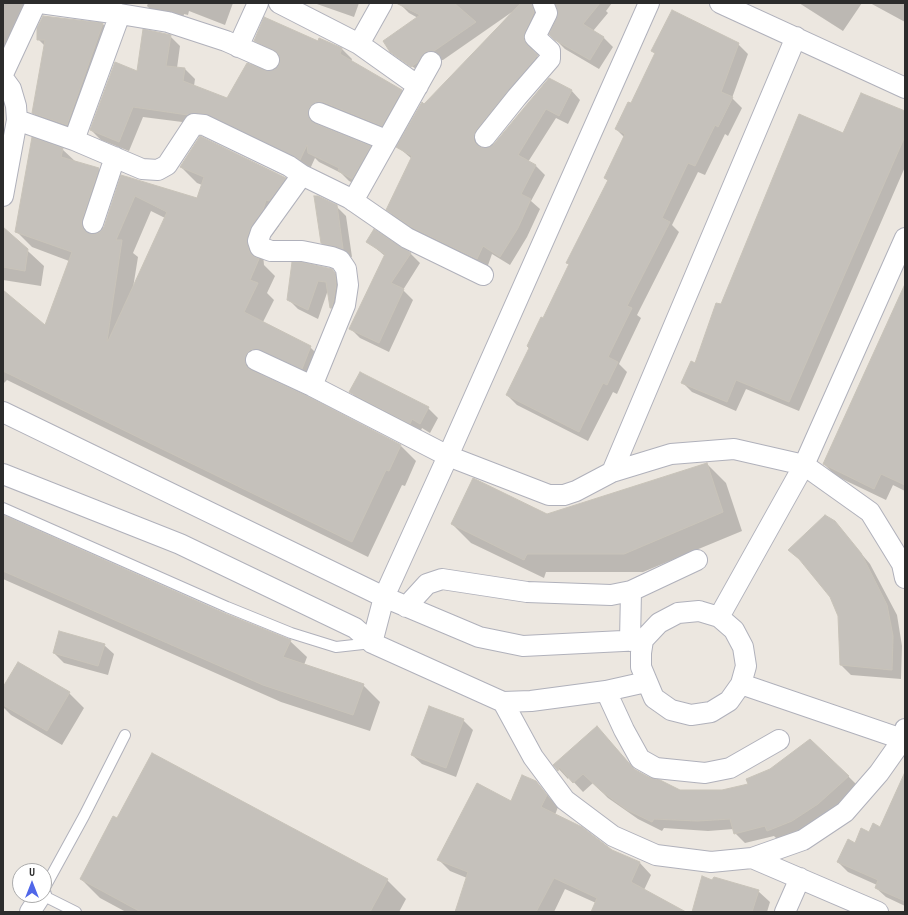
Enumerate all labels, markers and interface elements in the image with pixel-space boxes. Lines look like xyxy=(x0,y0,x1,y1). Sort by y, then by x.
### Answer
north arrow xyxy=(12,863,52,903)
text: U xyxy=(29,865,35,879)

